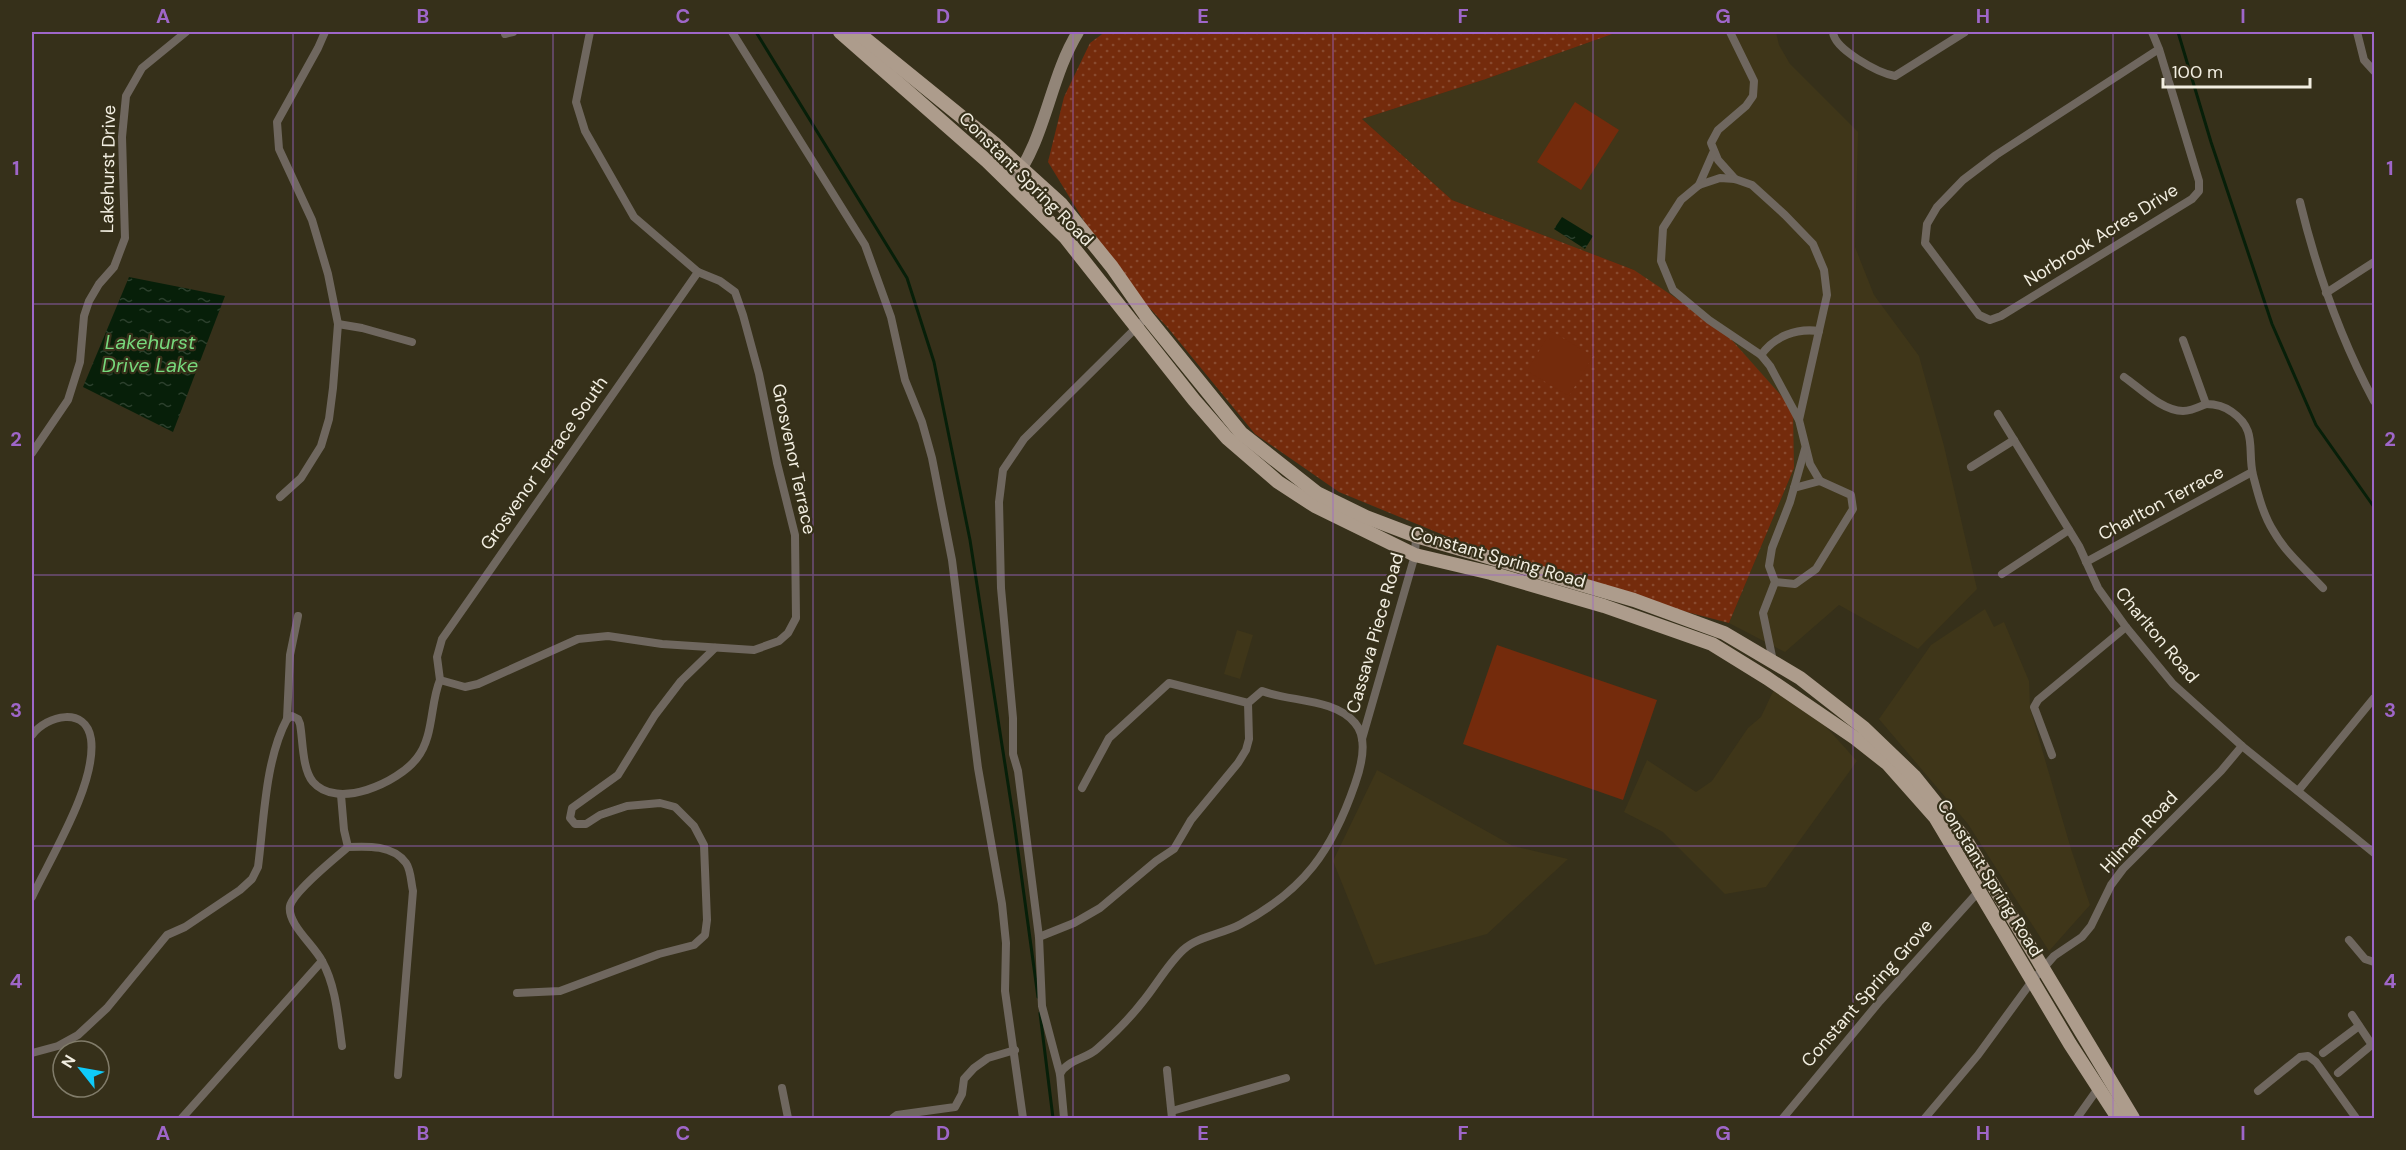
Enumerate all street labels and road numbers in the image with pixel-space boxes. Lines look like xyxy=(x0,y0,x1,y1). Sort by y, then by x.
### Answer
street label: Lakehurst Drive xyxy=(95,105,121,233)
street label: Constant Spring Road xyxy=(953,106,1099,252)
street label: Norbrook Acres Drive xyxy=(2019,178,2183,292)
street label: Grosvenor Terrace South xyxy=(475,371,613,555)
street label: Grosvenor Terrace xyxy=(766,382,822,536)
street label: Charlton Terrace xyxy=(2094,460,2228,546)
street label: Constant Spring Road xyxy=(1408,520,1588,594)
street label: Cassava Piece Road xyxy=(1341,550,1409,716)
street label: Charlton Road xyxy=(2110,582,2204,688)
street label: Hilman Road xyxy=(2095,786,2183,878)
street label: Constant Spring Road xyxy=(1932,795,2048,961)
street label: Constant Spring Grove xyxy=(1796,914,1938,1072)

